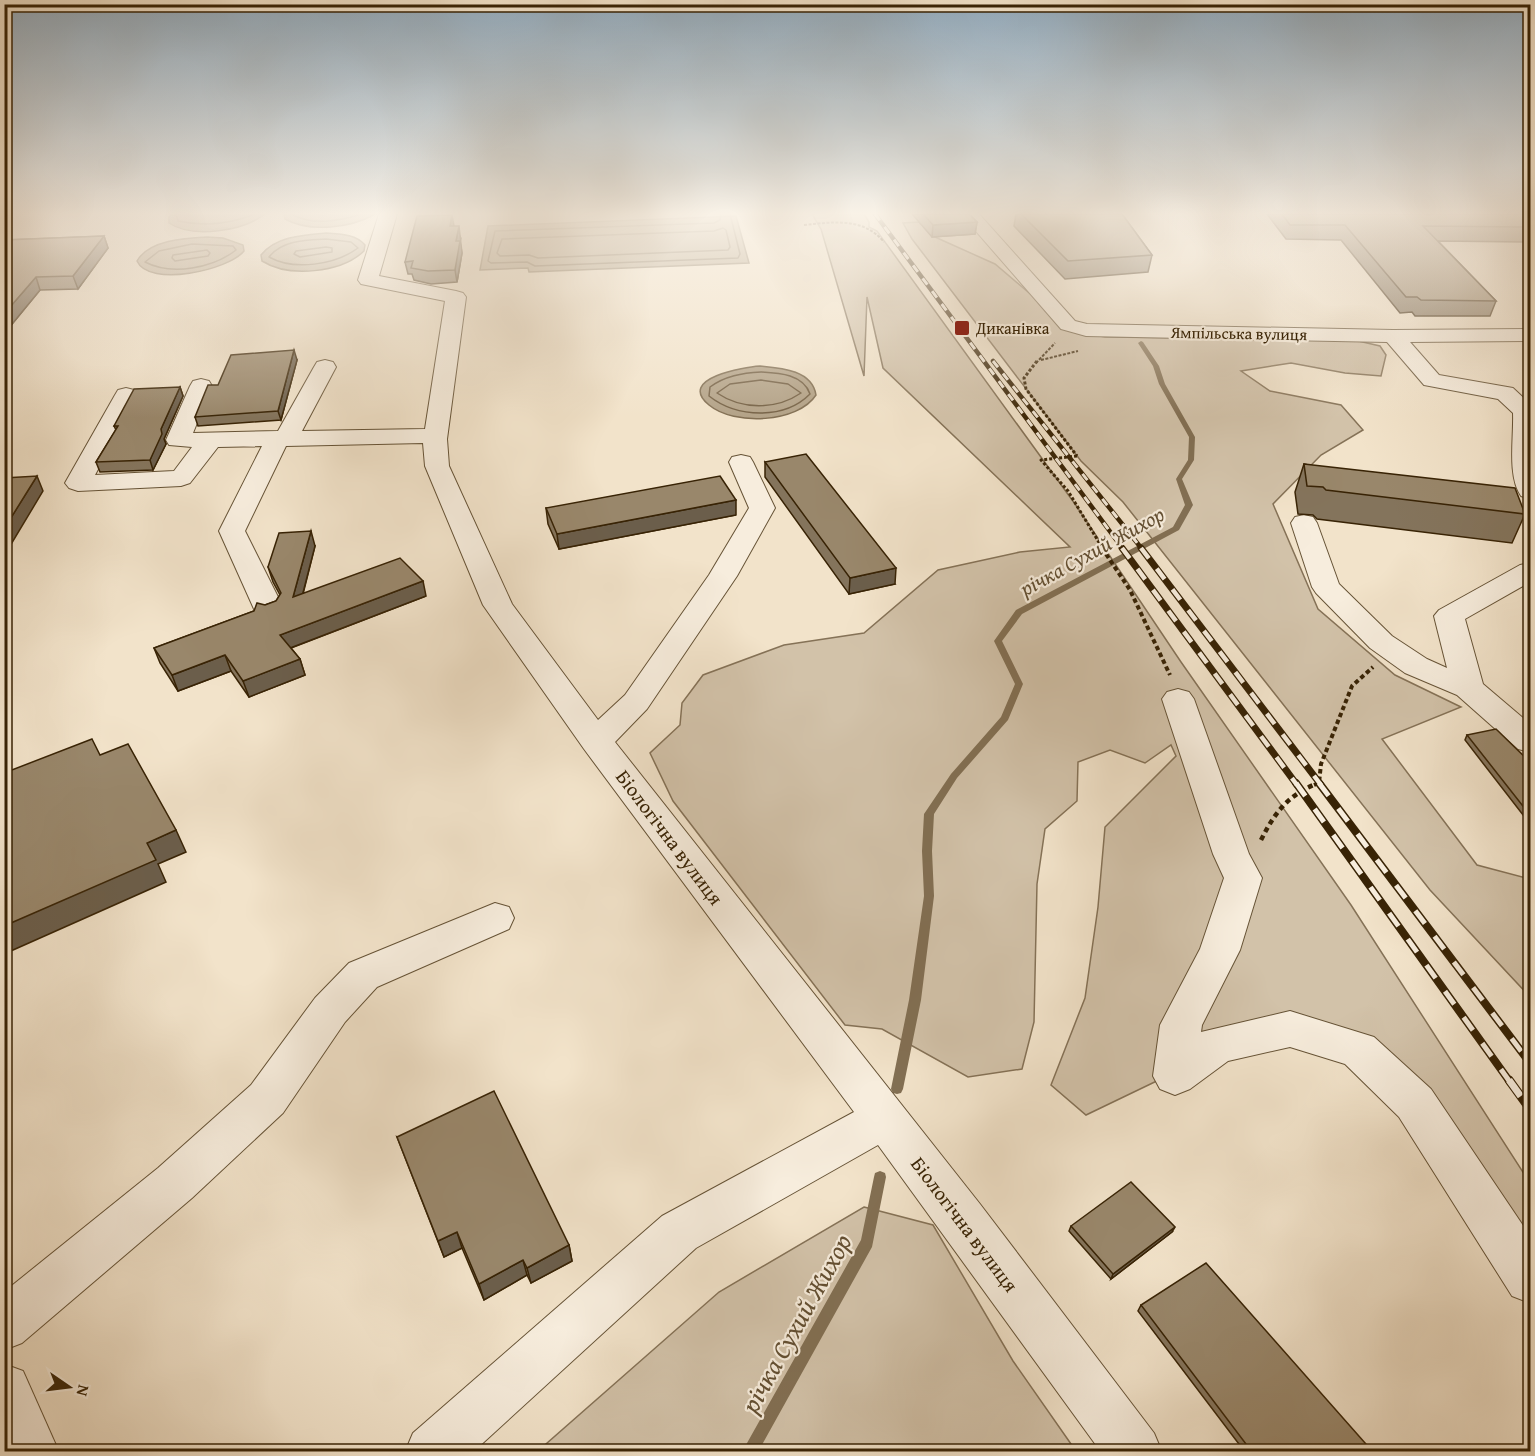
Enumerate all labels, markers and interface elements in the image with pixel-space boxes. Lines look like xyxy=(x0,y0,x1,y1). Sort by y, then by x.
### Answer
place label: Диканівка xyxy=(975,316,1050,340)
marker: Диканівка xyxy=(953,319,971,337)
street label: Ямпільська вулиця xyxy=(1170,320,1307,346)
water label: річка Сухий Жихор xyxy=(1013,498,1170,604)
street label: Біологічна вулиця xyxy=(609,763,731,911)
street label: Біологічна вулиця xyxy=(904,1150,1026,1298)
water label: річка Сухий Жихор xyxy=(730,1226,861,1421)
north arrow xyxy=(39,1357,99,1417)
text: N xyxy=(71,1383,96,1399)

